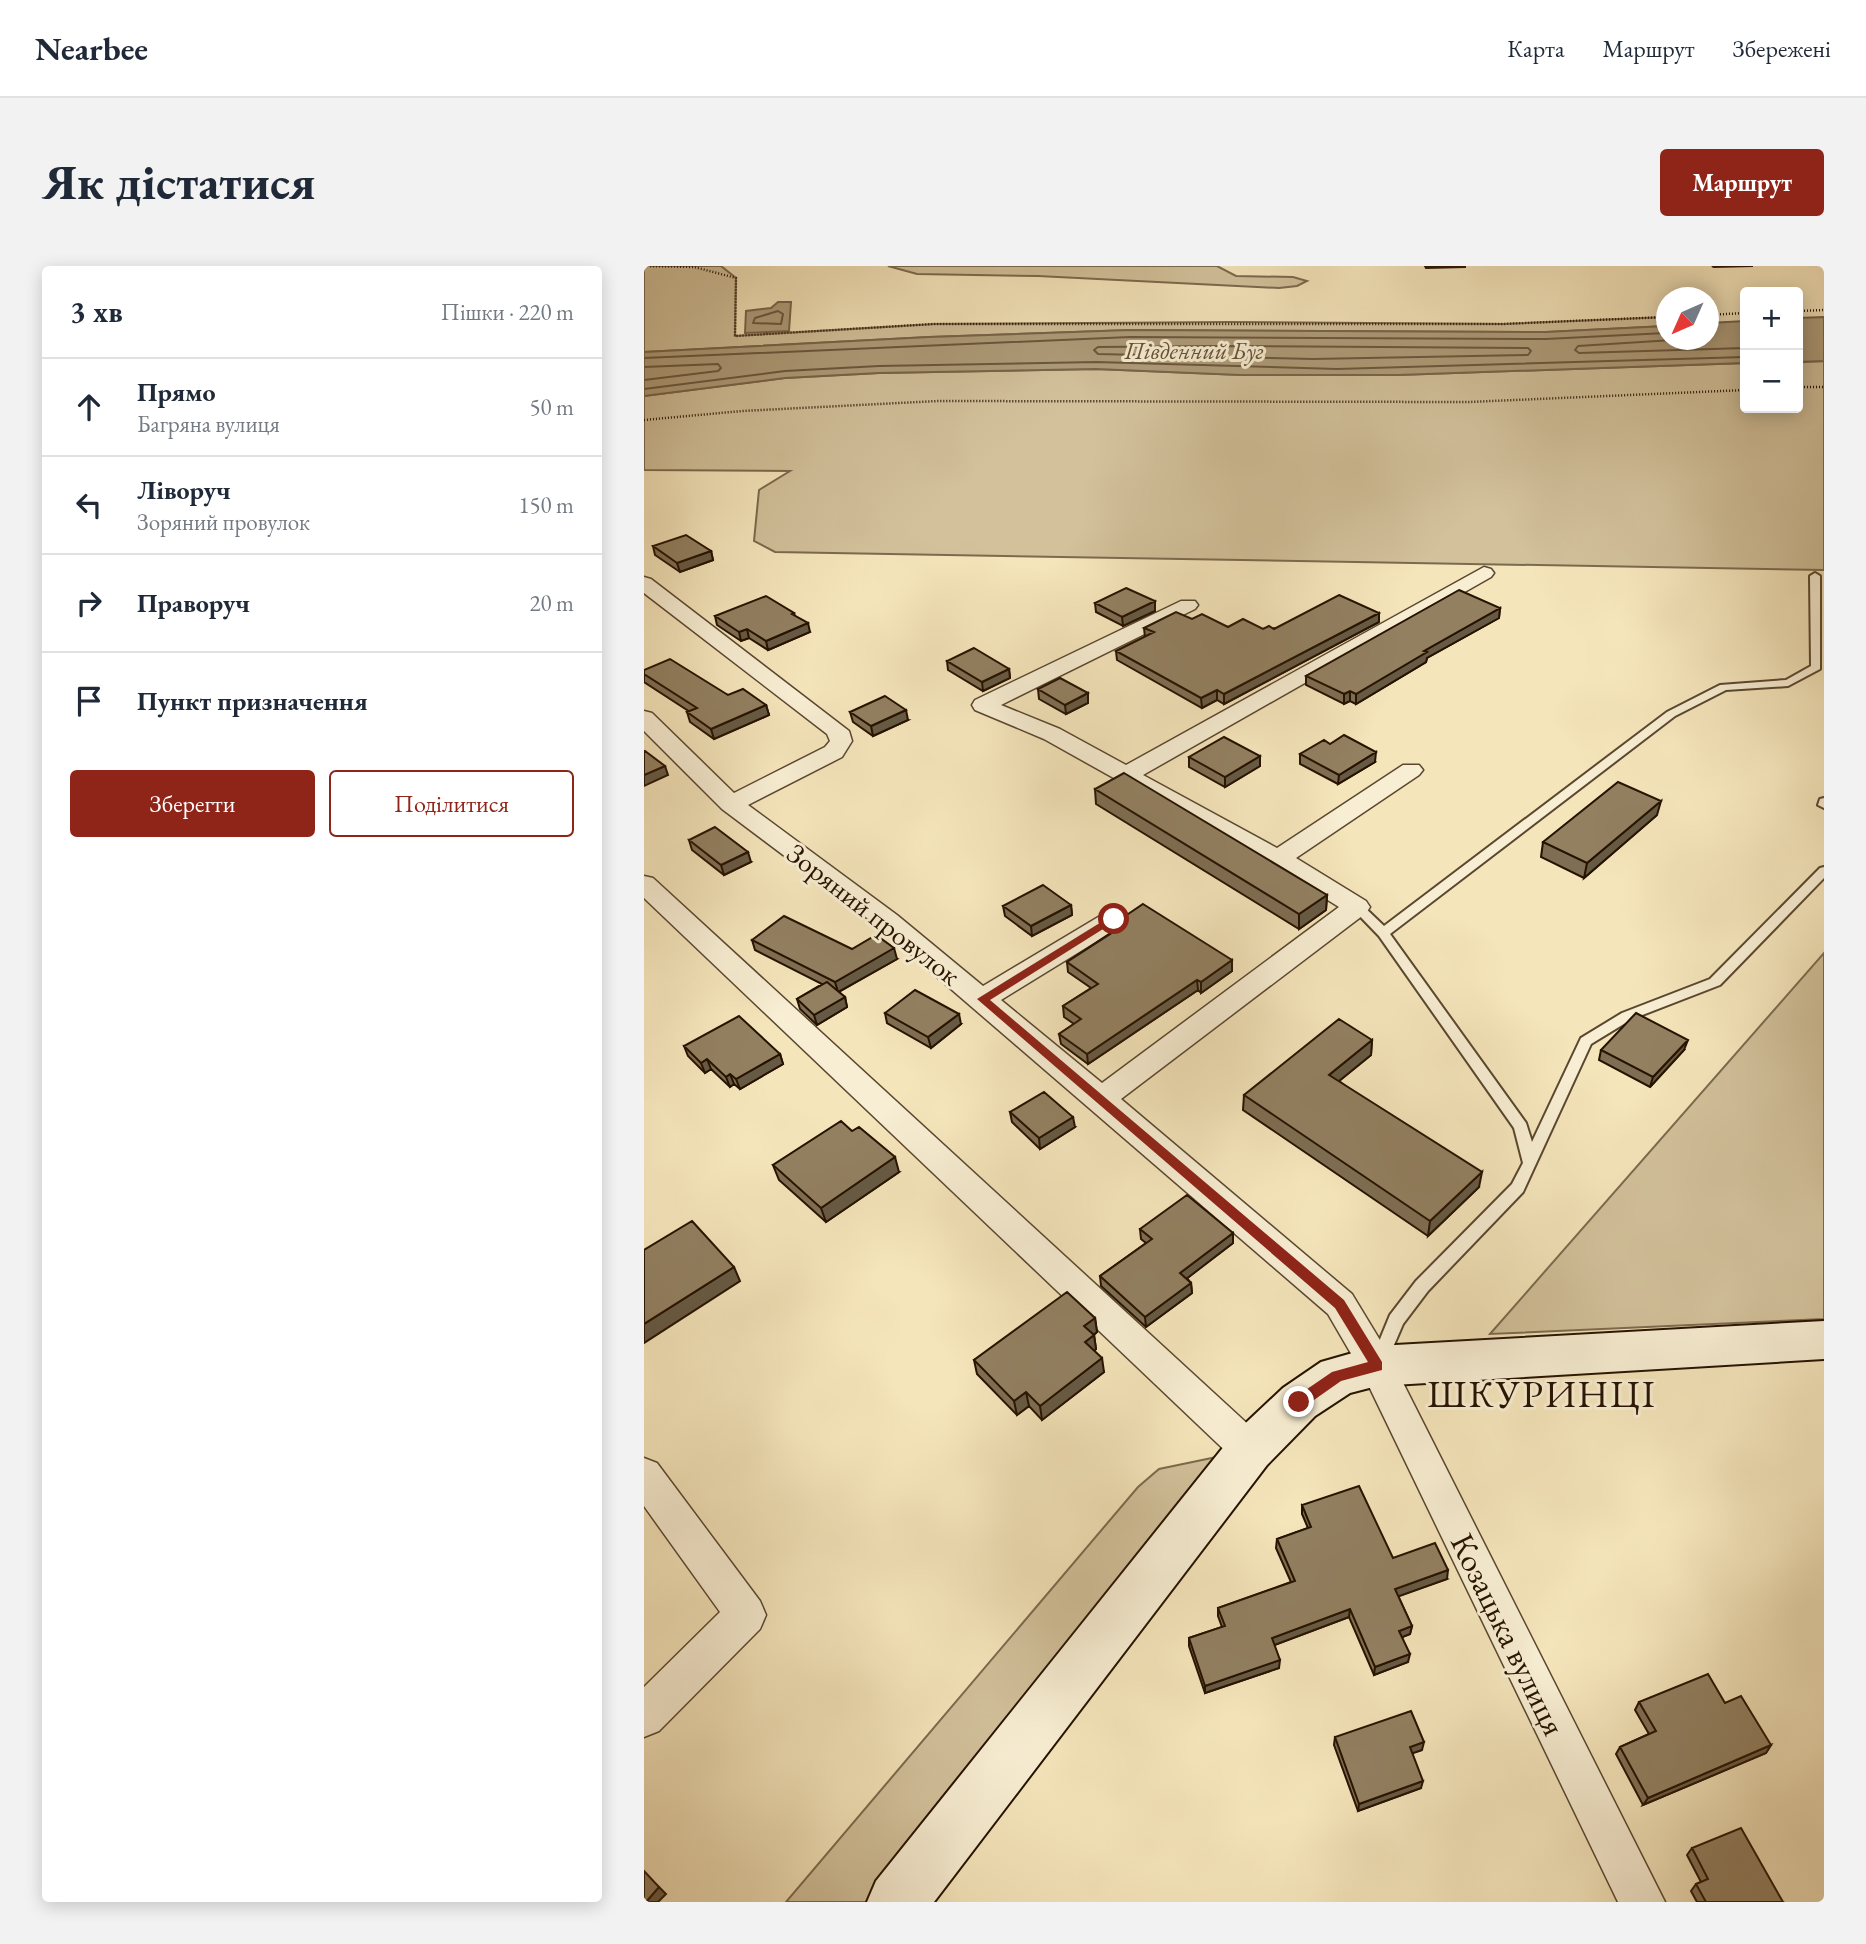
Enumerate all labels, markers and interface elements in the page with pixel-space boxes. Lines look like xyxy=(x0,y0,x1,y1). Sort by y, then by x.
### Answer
text: Nearbee xyxy=(35,27,148,70)
text: Карта xyxy=(1507,33,1565,64)
text: Маршрут xyxy=(1603,33,1695,64)
text: Збережені xyxy=(1733,33,1831,64)
button: Маршрут xyxy=(1660,149,1824,216)
text: Як дістатися xyxy=(42,150,316,214)
north arrow xyxy=(1656,287,1719,350)
map controls xyxy=(1740,287,1803,413)
button: + xyxy=(1740,287,1803,350)
text: 3 хв xyxy=(70,292,123,331)
text: Пішки · 220 m xyxy=(441,297,574,327)
water label: Південний Буг xyxy=(1123,335,1264,366)
button: − xyxy=(1740,350,1803,413)
text: Прямо xyxy=(137,375,216,409)
icon: ahead xyxy=(70,388,108,426)
text: 50 m xyxy=(529,392,574,422)
text: Багряна вулиця xyxy=(137,409,280,439)
text: Ліворуч xyxy=(137,473,231,507)
icon: left xyxy=(70,486,108,524)
text: 150 m xyxy=(518,490,574,520)
text: Зоряний провулок xyxy=(137,507,310,537)
icon: right xyxy=(70,584,108,622)
text: Праворуч xyxy=(137,586,250,620)
text: 20 m xyxy=(529,588,574,618)
icon: arrive xyxy=(70,682,108,720)
text: Пункт призначення xyxy=(137,684,368,718)
button: Зберегти xyxy=(70,770,315,837)
button: Поділитися xyxy=(329,770,574,837)
street label: Зоряний провулок xyxy=(780,835,968,993)
route start xyxy=(1098,903,1129,934)
district label: ШКУРИНЦІ xyxy=(1427,1369,1657,1418)
route end xyxy=(1283,1386,1314,1417)
street label: Козацька вулиця xyxy=(1441,1526,1576,1742)

